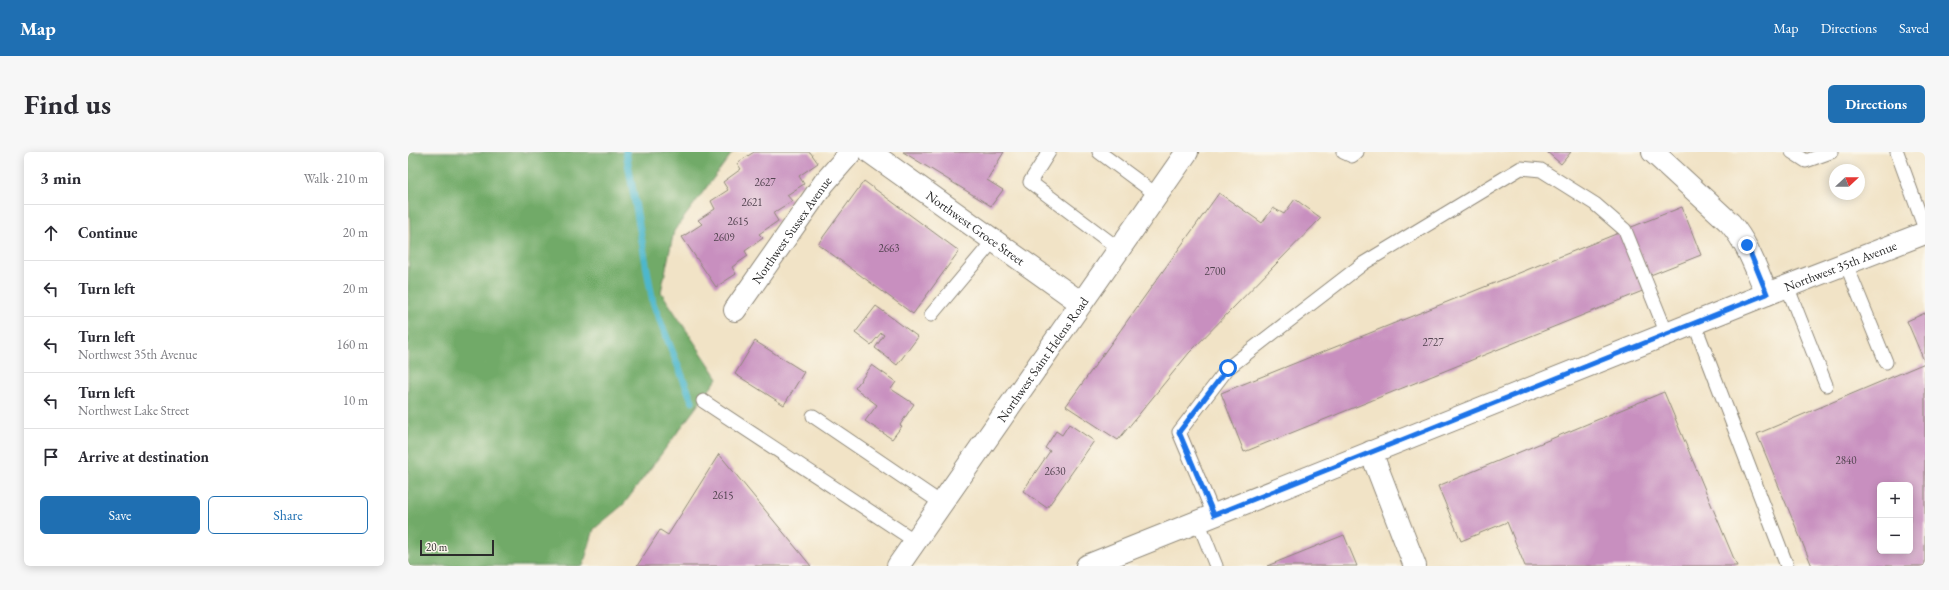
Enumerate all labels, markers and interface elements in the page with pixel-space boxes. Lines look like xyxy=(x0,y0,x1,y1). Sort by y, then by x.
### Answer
text: Map xyxy=(20,16,56,41)
text: Map xyxy=(1773,19,1799,37)
text: Directions xyxy=(1821,19,1877,37)
text: Saved xyxy=(1899,19,1929,37)
button: Directions xyxy=(1828,85,1925,123)
text: Find us xyxy=(24,86,111,122)
north arrow xyxy=(1829,164,1865,200)
text: 3 min xyxy=(40,167,81,189)
text: Walk · 210 m xyxy=(304,170,368,187)
street label: Northwest Sussex Avenue xyxy=(748,172,835,287)
house number: 2627 xyxy=(754,175,776,189)
street label: Northwest Groce Street xyxy=(923,186,1029,269)
house number: 2621 xyxy=(741,195,763,209)
house number: 2615 xyxy=(727,214,749,228)
icon: ahead xyxy=(40,222,62,244)
text: Continue xyxy=(78,223,138,242)
text: 20 m xyxy=(343,224,368,241)
house number: 2609 xyxy=(713,230,735,244)
route end xyxy=(1738,236,1756,254)
street label: Northwest 35th Avenue xyxy=(1782,236,1899,295)
house number: 2663 xyxy=(878,241,900,255)
house number: 2700 xyxy=(1204,264,1226,278)
icon: left xyxy=(40,278,62,300)
text: Turn left xyxy=(78,279,135,298)
text: 20 m xyxy=(343,280,368,297)
street label: Northwest Saint Helens Road xyxy=(993,293,1092,425)
text: Turn left xyxy=(78,327,135,346)
icon: left xyxy=(40,334,62,356)
house number: 2727 xyxy=(1422,335,1444,349)
text: 160 m xyxy=(337,336,368,353)
text: Northwest 35th Avenue xyxy=(78,346,197,363)
route start xyxy=(1219,359,1237,377)
text: Turn left xyxy=(78,383,135,402)
icon: left xyxy=(40,390,62,412)
text: 10 m xyxy=(343,392,368,409)
text: Northwest Lake Street xyxy=(78,402,189,419)
icon: arrive xyxy=(40,446,62,468)
text: Arrive at destination xyxy=(78,447,209,466)
house number: 2840 xyxy=(1835,453,1857,467)
house number: 2630 xyxy=(1044,464,1066,478)
map controls xyxy=(1877,482,1913,554)
button: + xyxy=(1877,482,1913,518)
house number: 2615 xyxy=(712,488,734,502)
button: Save xyxy=(40,496,200,534)
button: Share xyxy=(208,496,368,534)
button: − xyxy=(1877,518,1913,554)
scale bar xyxy=(420,538,494,557)
text: 20 m xyxy=(426,540,447,554)

